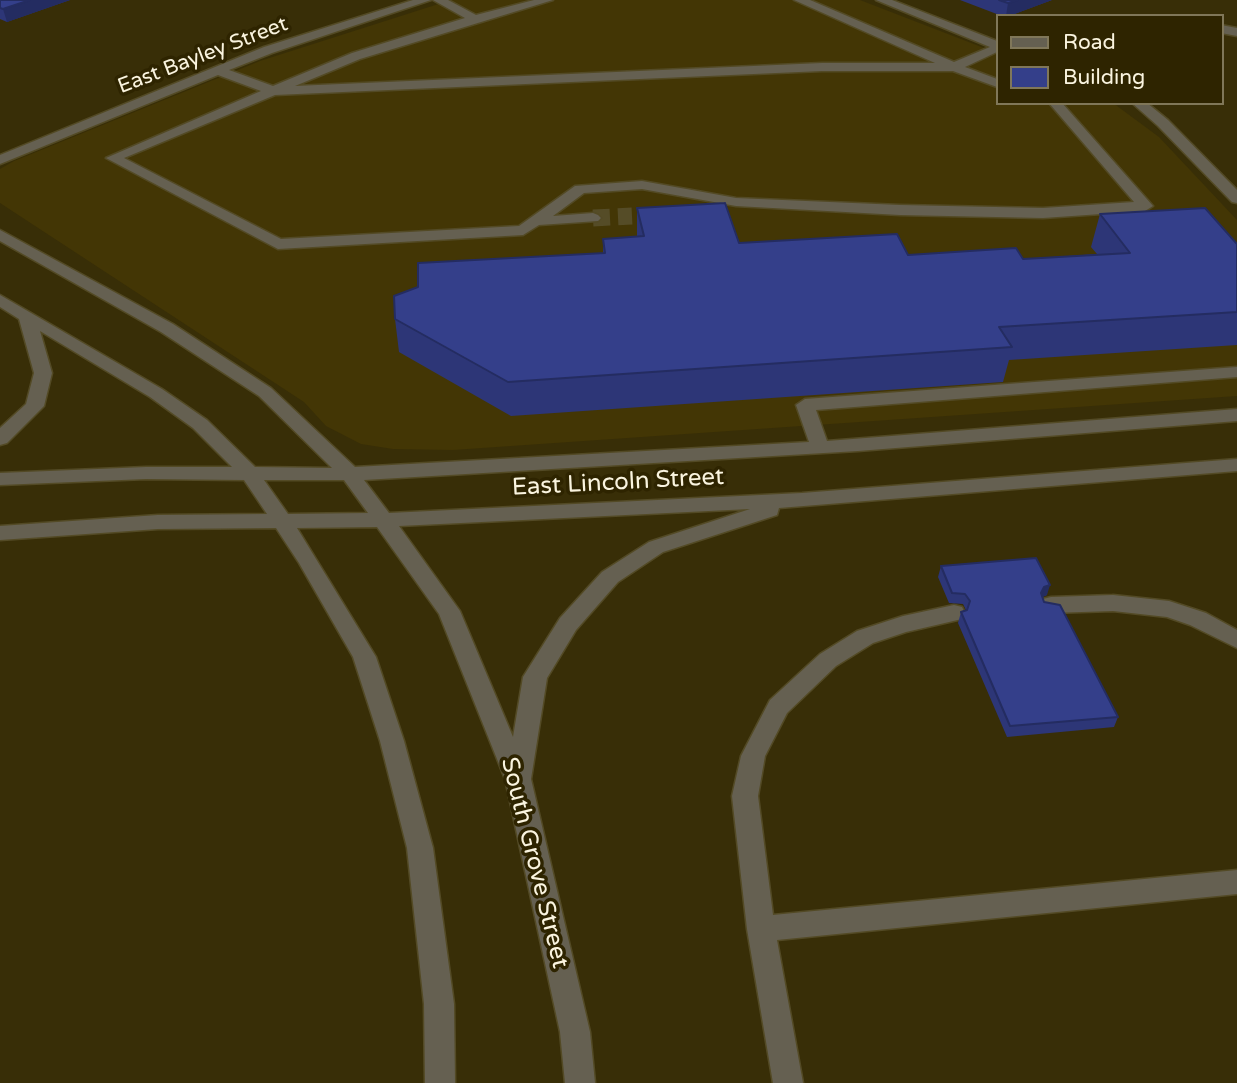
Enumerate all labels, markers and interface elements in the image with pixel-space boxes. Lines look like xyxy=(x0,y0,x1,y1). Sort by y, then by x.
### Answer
street label: East Bayley Street xyxy=(115,12,291,100)
legend xyxy=(996,14,1223,105)
text: Road xyxy=(1063,30,1116,55)
text: Building xyxy=(1063,65,1145,90)
street label: East Lincoln Street xyxy=(511,463,725,503)
street label: South Grove Street xyxy=(494,755,574,971)

